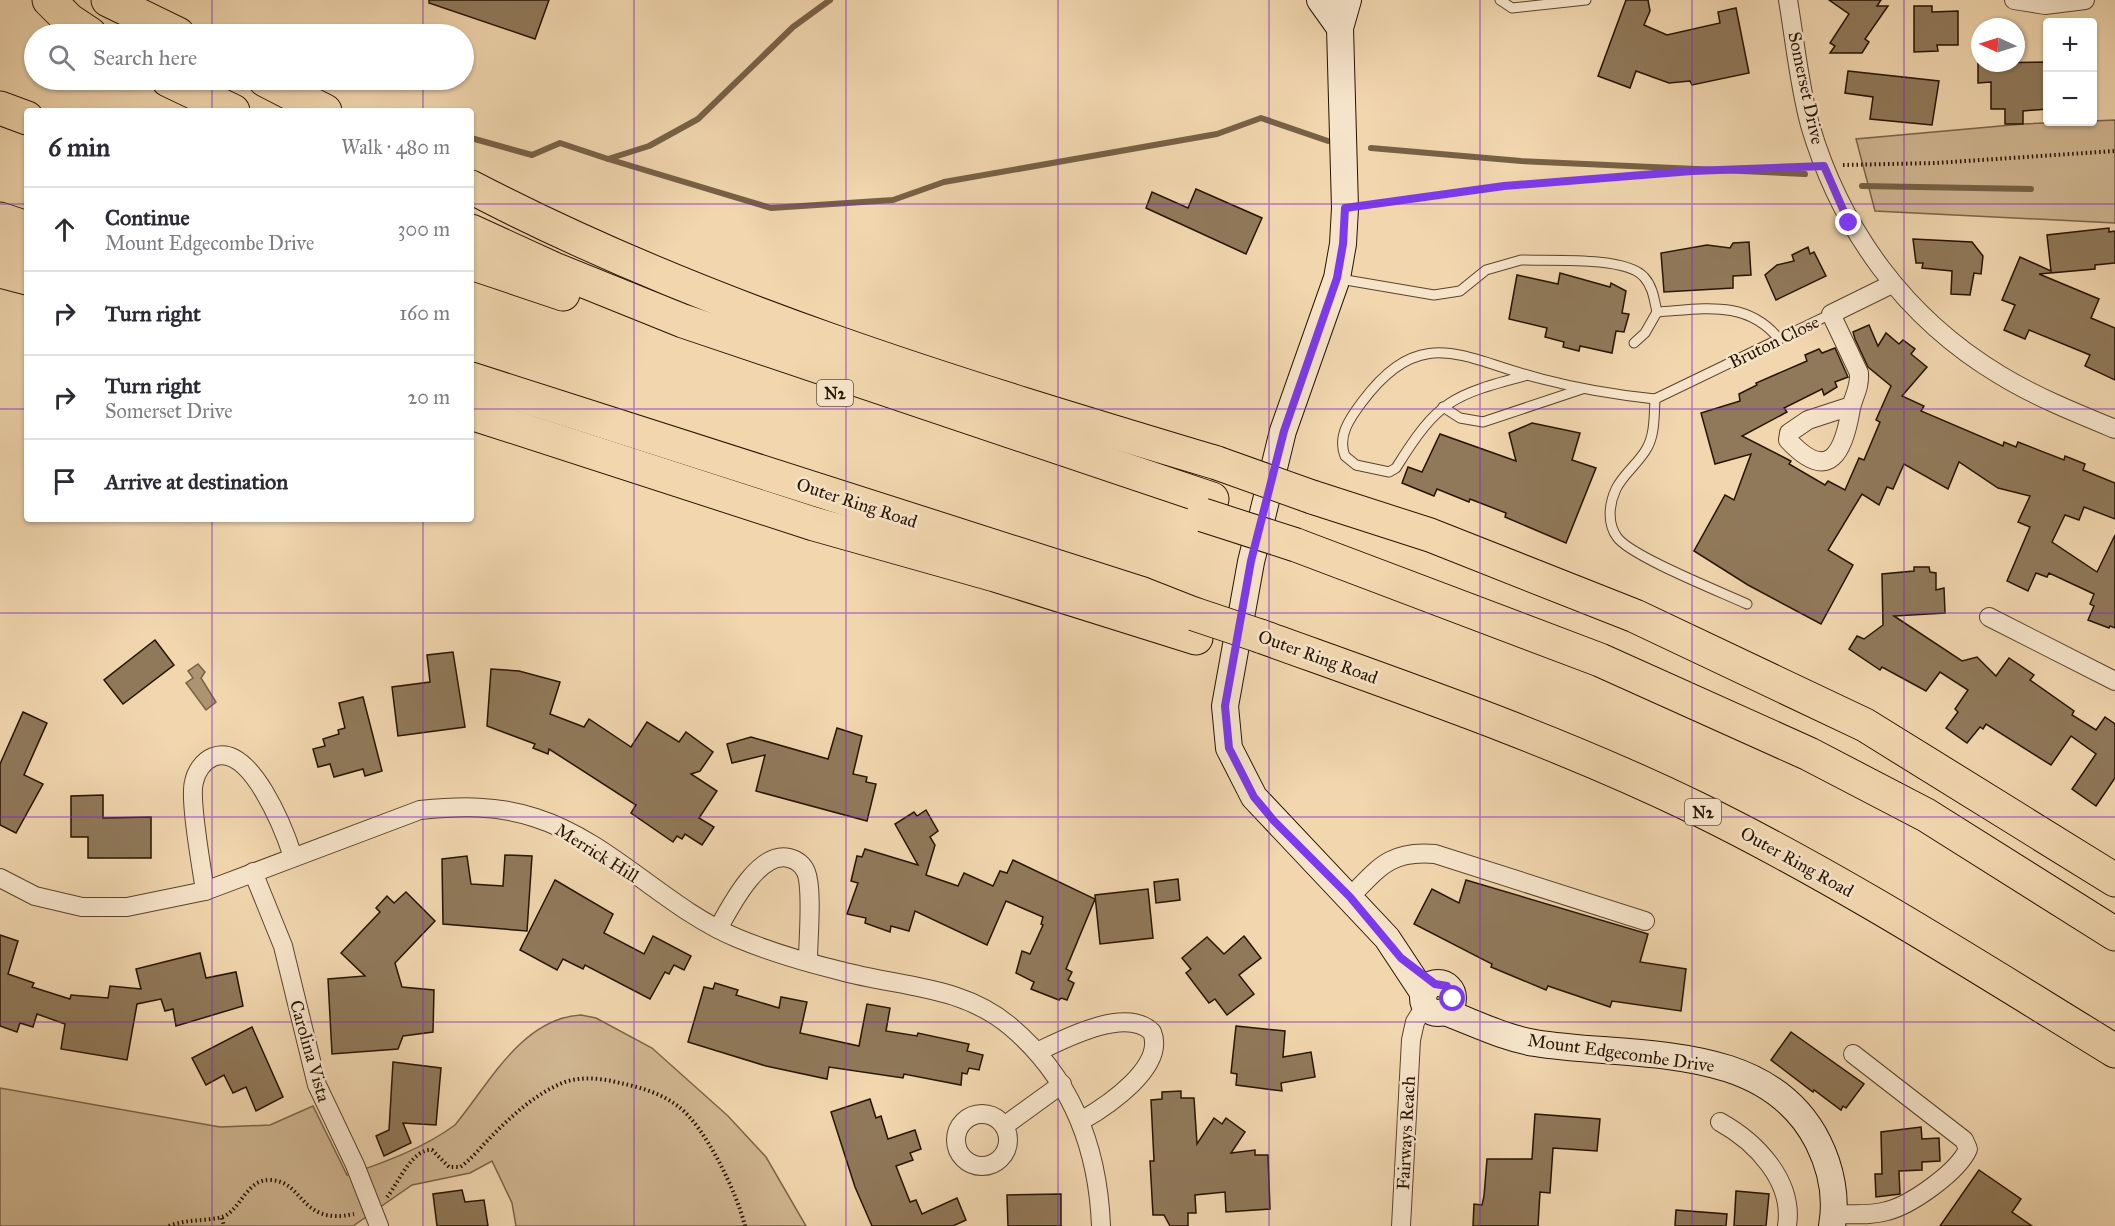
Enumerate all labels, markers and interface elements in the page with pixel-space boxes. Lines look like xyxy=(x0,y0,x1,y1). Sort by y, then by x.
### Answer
north arrow xyxy=(1971,18,2025,72)
map controls xyxy=(2043,18,2097,126)
button: + xyxy=(2043,18,2097,72)
search box xyxy=(24,24,474,90)
street label: Somerset Drive xyxy=(1783,30,1829,146)
icon: search xyxy=(45,41,78,74)
text: Search here xyxy=(93,44,197,71)
button: − xyxy=(2043,72,2097,126)
text: 6 min xyxy=(48,131,110,163)
text: Walk · 480 m xyxy=(341,135,450,159)
text: Continue xyxy=(105,204,190,231)
route end xyxy=(1835,209,1861,235)
icon: ahead xyxy=(48,213,81,246)
text: 300 m xyxy=(398,217,450,241)
text: Mount Edgecombe Drive xyxy=(105,231,314,255)
icon: right xyxy=(48,297,81,330)
text: Turn right xyxy=(105,300,201,327)
text: 160 m xyxy=(399,301,450,325)
street label: Bruton Close xyxy=(1725,311,1823,373)
text: Turn right xyxy=(105,372,201,399)
road number: N2 xyxy=(817,380,853,406)
icon: right xyxy=(48,381,81,414)
text: 20 m xyxy=(407,385,450,409)
text: Somerset Drive xyxy=(105,399,233,423)
icon: arrive xyxy=(48,465,81,498)
text: Arrive at destination xyxy=(105,468,288,495)
street label: Outer Ring Road xyxy=(793,473,920,534)
street label: Outer Ring Road xyxy=(1255,625,1381,690)
road number: N2 xyxy=(1685,799,1721,825)
street label: Merrick Hill xyxy=(551,819,643,887)
street label: Outer Ring Road xyxy=(1736,822,1857,903)
route start xyxy=(1439,985,1465,1011)
street label: Carolina Vista xyxy=(285,998,335,1105)
street label: Mount Edgecombe Drive xyxy=(1526,1029,1716,1078)
street label: Fairways Reach xyxy=(1392,1075,1420,1191)

